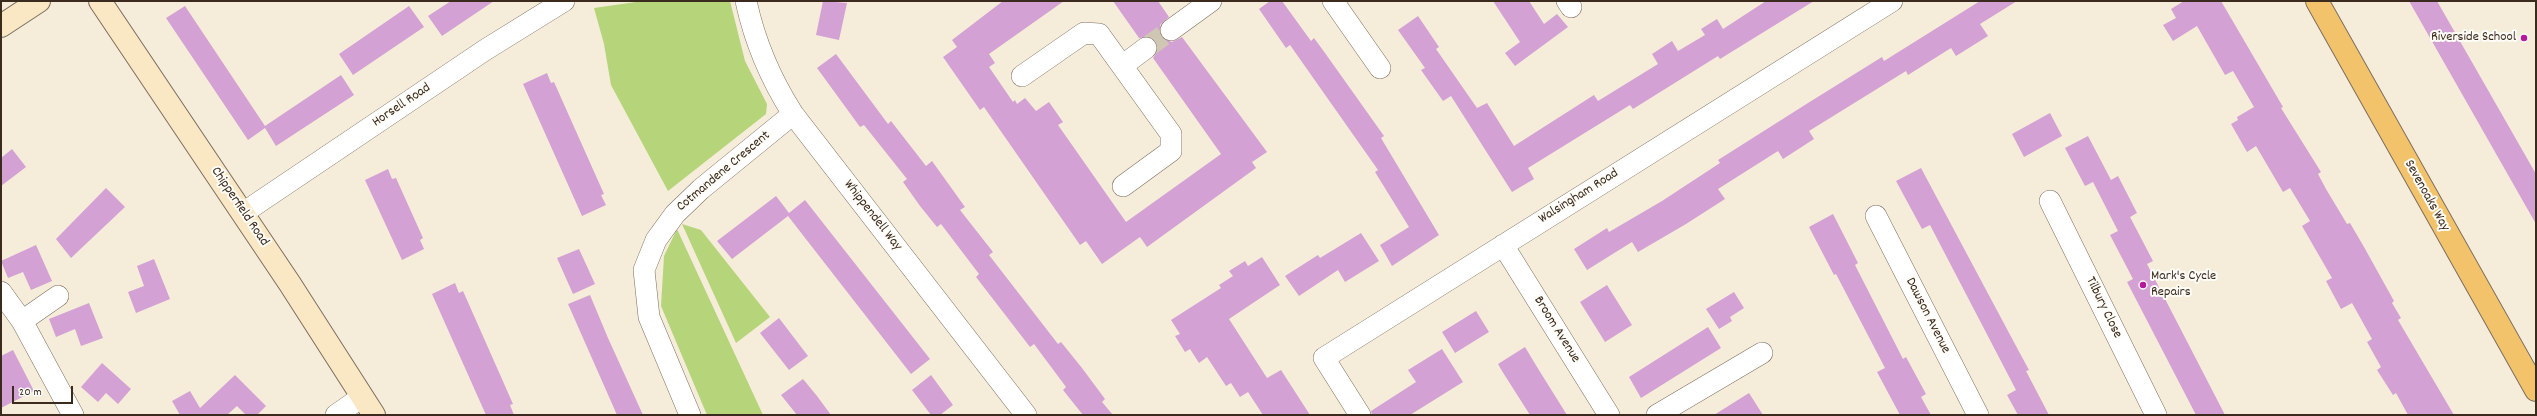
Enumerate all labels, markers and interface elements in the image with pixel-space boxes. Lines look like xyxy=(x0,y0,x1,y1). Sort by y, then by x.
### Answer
place label: Riverside School xyxy=(2431,30,2516,46)
marker: Riverside School xyxy=(2519,33,2529,43)
street label: Horsell Road xyxy=(370,80,434,132)
street label: Cotmandene Crescent xyxy=(674,128,774,216)
street label: Sevenoaks Way xyxy=(2400,158,2452,234)
street label: Chipperfield Road xyxy=(206,164,272,250)
street label: Walsingham Road xyxy=(1536,166,1622,228)
street label: Whippendell Way xyxy=(839,177,905,255)
place label: Mark's Cycle Repairs xyxy=(2151,269,2216,302)
street label: Dawson Avenue xyxy=(1901,275,1953,357)
street label: Tilbury Close xyxy=(2081,275,2125,341)
marker: Mark's Cycle Repairs xyxy=(2138,280,2148,290)
street label: Broom Avenue xyxy=(1529,294,1583,366)
scale bar xyxy=(14,378,75,404)
text: 20 m xyxy=(19,384,42,401)

